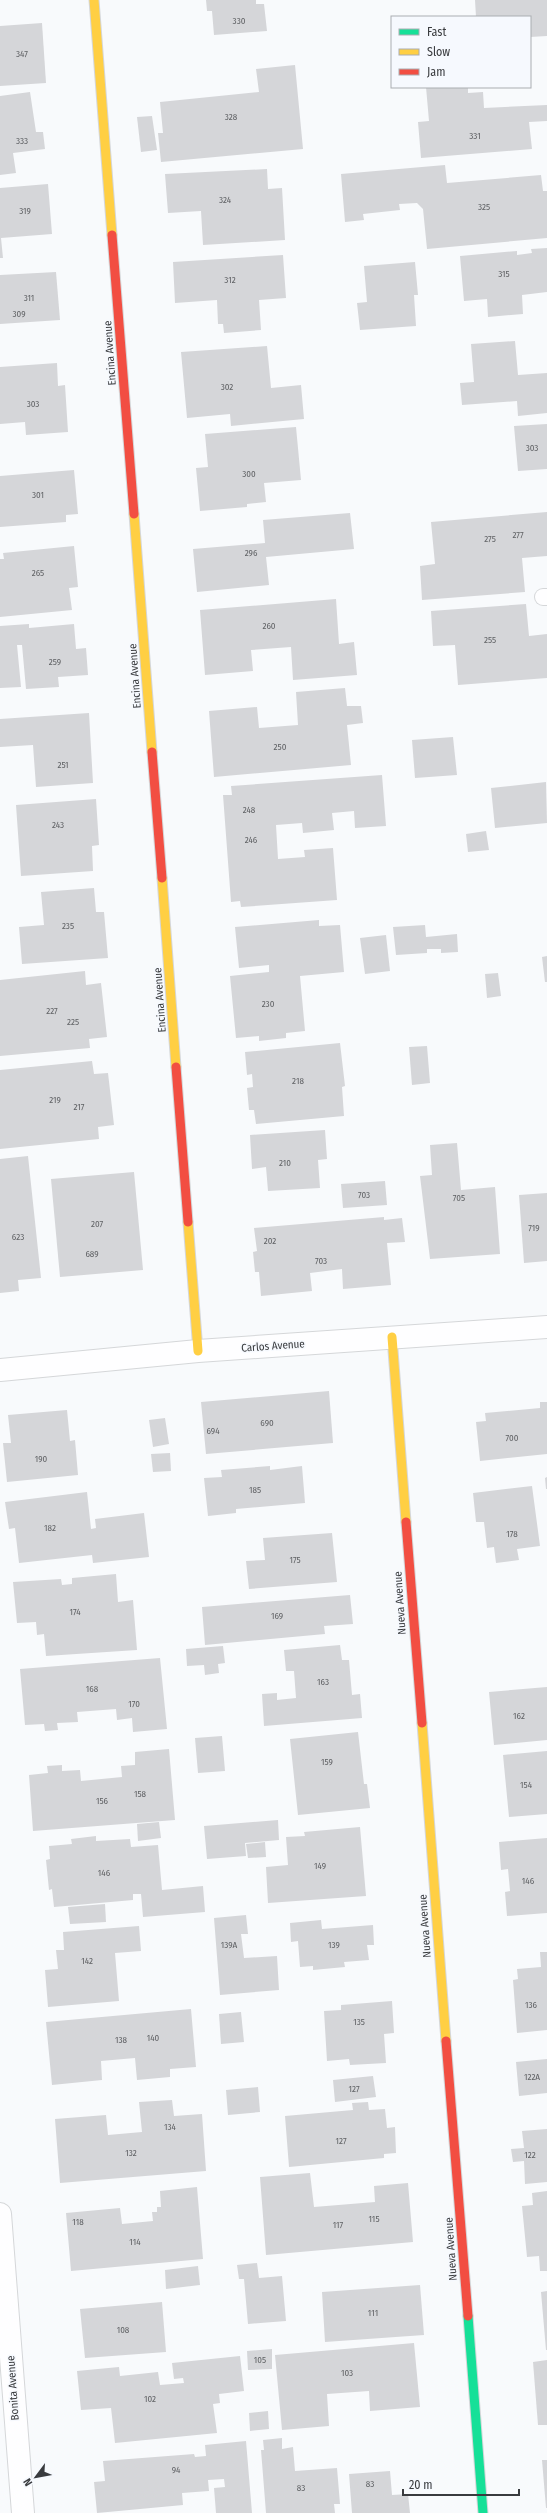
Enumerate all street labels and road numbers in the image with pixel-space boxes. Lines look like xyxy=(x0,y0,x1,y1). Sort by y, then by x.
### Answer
street label: Encina Avenue xyxy=(101,320,119,386)
street label: Encina Avenue xyxy=(126,643,144,709)
street label: Encina Avenue xyxy=(151,967,169,1033)
street label: Carlos Avenue xyxy=(241,1337,305,1355)
street label: Nueva Avenue xyxy=(391,1571,409,1635)
street label: Nueva Avenue xyxy=(416,1894,434,1958)
street label: Nueva Avenue xyxy=(442,2217,460,2281)
street label: Bonita Avenue xyxy=(4,2355,22,2421)

